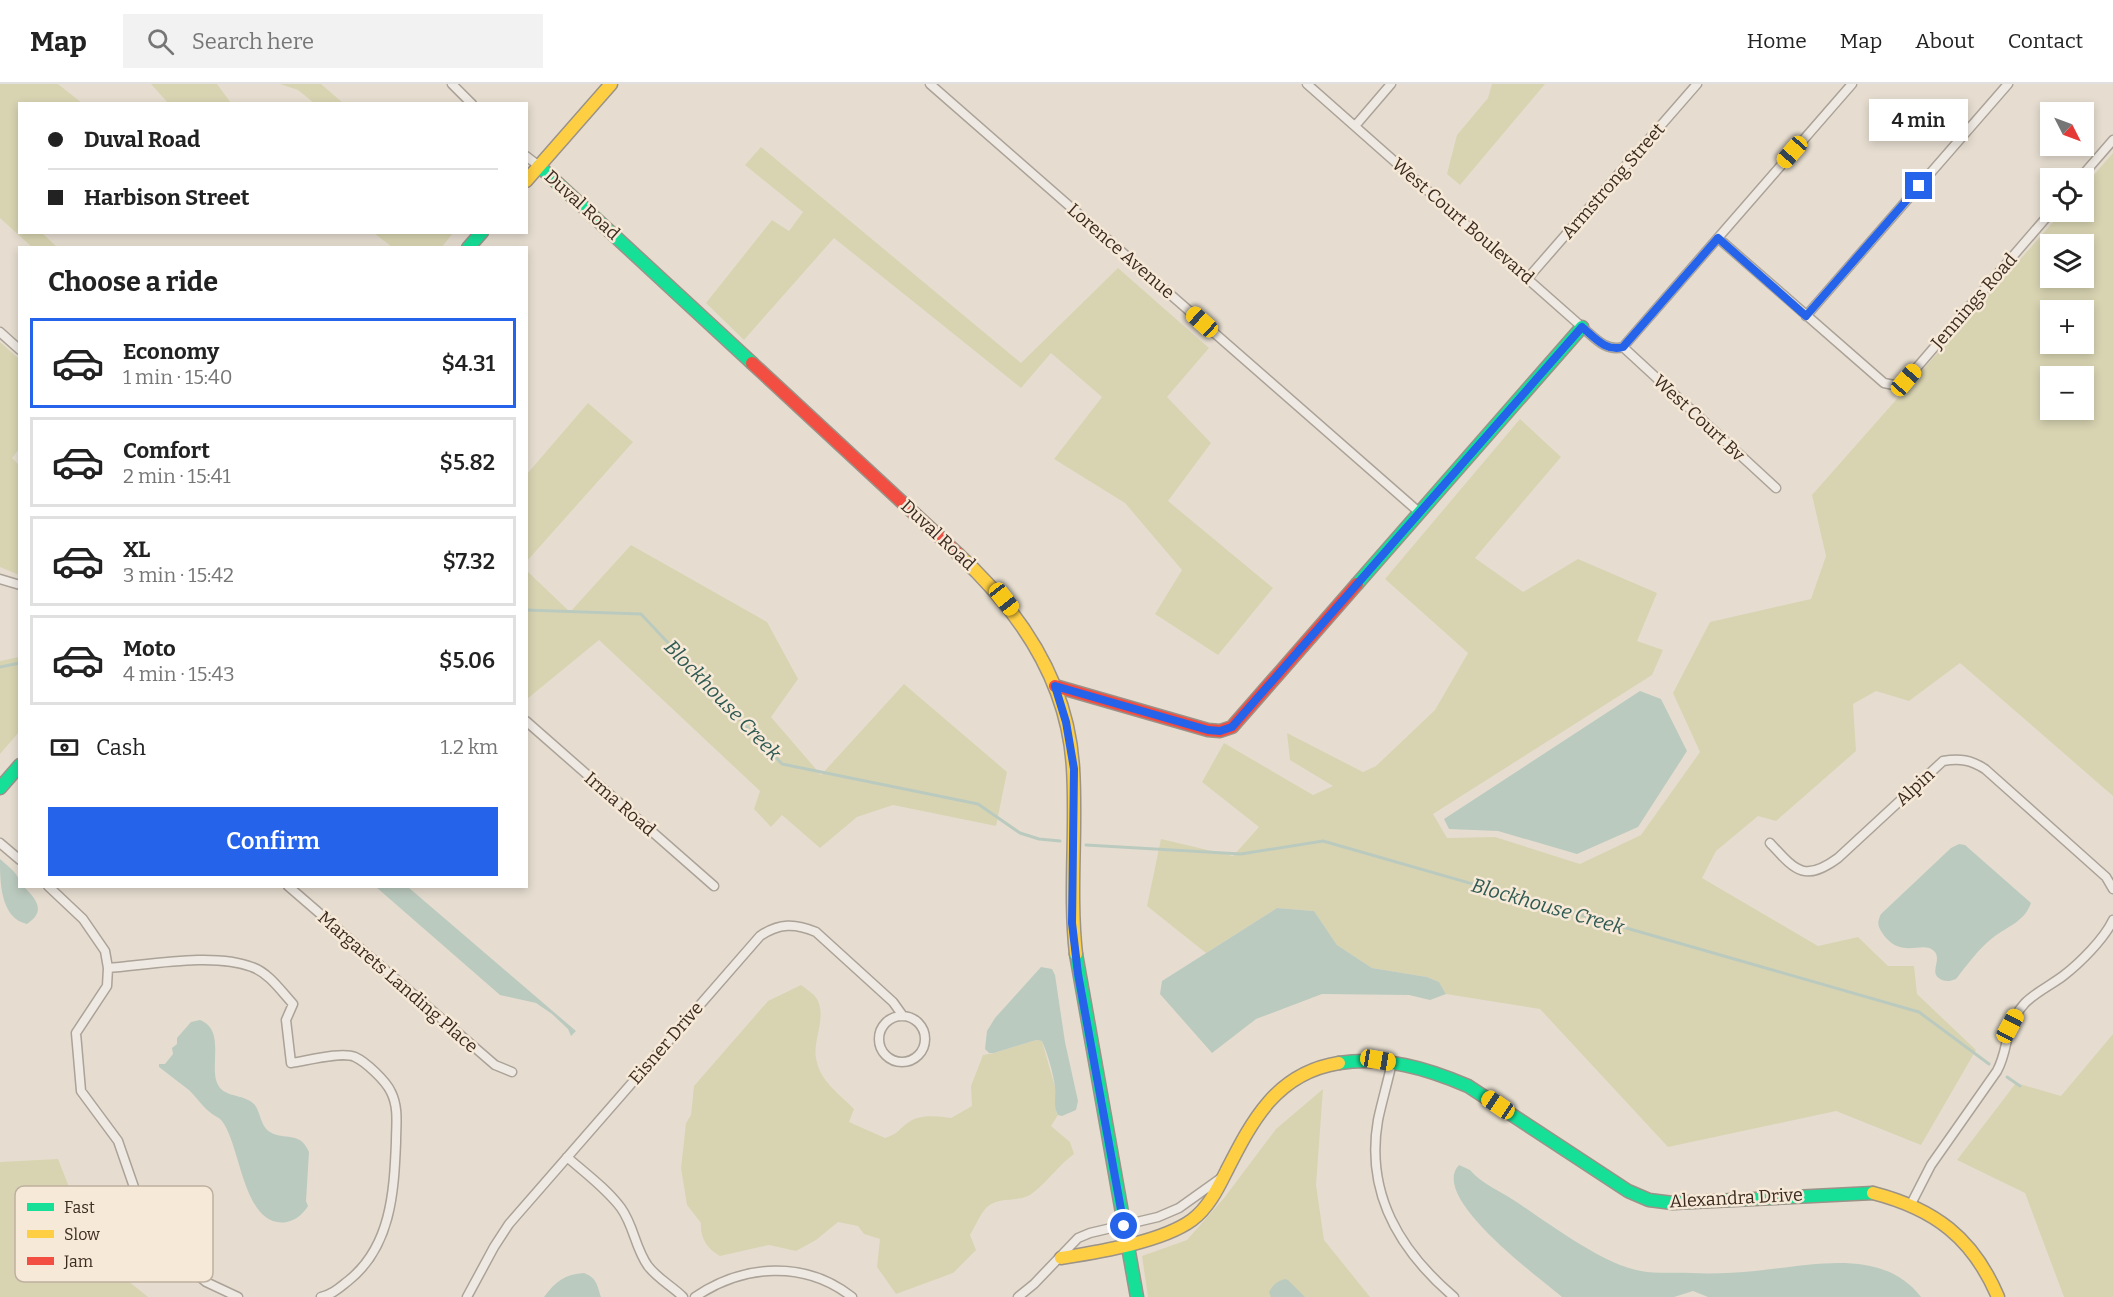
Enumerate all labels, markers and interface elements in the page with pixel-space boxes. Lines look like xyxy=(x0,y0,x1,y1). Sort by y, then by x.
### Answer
search box xyxy=(123,14,543,68)
text: Map xyxy=(30,25,87,58)
icon: search xyxy=(144,25,177,58)
text: Search here xyxy=(192,28,314,55)
text: Home xyxy=(1747,28,1807,54)
text: Map xyxy=(1840,28,1882,54)
text: About xyxy=(1915,28,1975,54)
text: Contact xyxy=(2008,28,2083,54)
callout: 4 min xyxy=(1870,99,1968,141)
north arrow xyxy=(2040,102,2094,156)
map controls xyxy=(2040,102,2094,420)
text: 4 min xyxy=(1892,108,1945,132)
street label: Armstrong Street xyxy=(1557,118,1670,243)
text: Duval Road xyxy=(84,126,200,153)
car xyxy=(1773,133,1811,171)
street label: West Court Boulevard xyxy=(1387,153,1539,289)
street label: Duval Road xyxy=(540,165,624,245)
button: locate xyxy=(2040,168,2094,222)
route end xyxy=(1905,172,1932,199)
text: Harbison Street xyxy=(84,184,250,211)
street label: Lorence Avenue xyxy=(1063,199,1179,303)
button: layers xyxy=(2040,234,2094,288)
street label: Jennings Road xyxy=(1926,248,2022,354)
text: Choose a ride xyxy=(48,266,218,298)
button: + xyxy=(2040,300,2094,354)
car xyxy=(1183,303,1221,341)
icon: car xyxy=(51,336,105,390)
text: Economy xyxy=(123,338,219,365)
text: $4.31 xyxy=(441,350,495,377)
car xyxy=(1887,361,1925,399)
text: 1 min · 15:40 xyxy=(123,365,233,389)
button: − xyxy=(2040,366,2094,420)
street label: West Court Bv xyxy=(1649,370,1750,466)
icon: car xyxy=(51,435,105,489)
text: Comfort xyxy=(123,437,210,464)
text: $5.82 xyxy=(439,449,495,476)
text: 2 min · 15:41 xyxy=(123,464,231,488)
street label: Duval Road xyxy=(896,495,980,575)
icon: car xyxy=(51,534,105,588)
text: XL xyxy=(123,536,150,563)
text: $7.32 xyxy=(442,548,495,575)
text: 3 min · 15:42 xyxy=(123,563,234,587)
car xyxy=(986,579,1022,619)
icon: car xyxy=(51,633,105,687)
text: Moto xyxy=(123,635,176,662)
water label: Blockhouse Creek xyxy=(660,635,787,765)
text: $5.06 xyxy=(439,647,495,674)
text: 4 min · 15:43 xyxy=(123,662,235,686)
icon: cash xyxy=(48,731,81,764)
text: Cash xyxy=(96,734,146,761)
text: 1.2 km xyxy=(440,735,498,759)
street label: Alpin xyxy=(1891,763,1939,810)
street label: Irma Road xyxy=(580,767,660,841)
button: Confirm xyxy=(48,807,498,876)
water label: Blockhouse Creek xyxy=(1469,873,1627,939)
street label: Margarets Landing Place xyxy=(313,906,483,1058)
street label: Eisner Drive xyxy=(624,997,708,1089)
car xyxy=(1994,1006,2026,1046)
car xyxy=(1359,1048,1397,1072)
car xyxy=(1478,1087,1518,1123)
street label: Alexandra Drive xyxy=(1669,1184,1803,1212)
legend xyxy=(15,1186,213,1282)
text: Fast xyxy=(64,1198,95,1217)
route start xyxy=(1110,1212,1137,1239)
text: Slow xyxy=(64,1225,100,1244)
text: Jam xyxy=(63,1252,93,1271)

